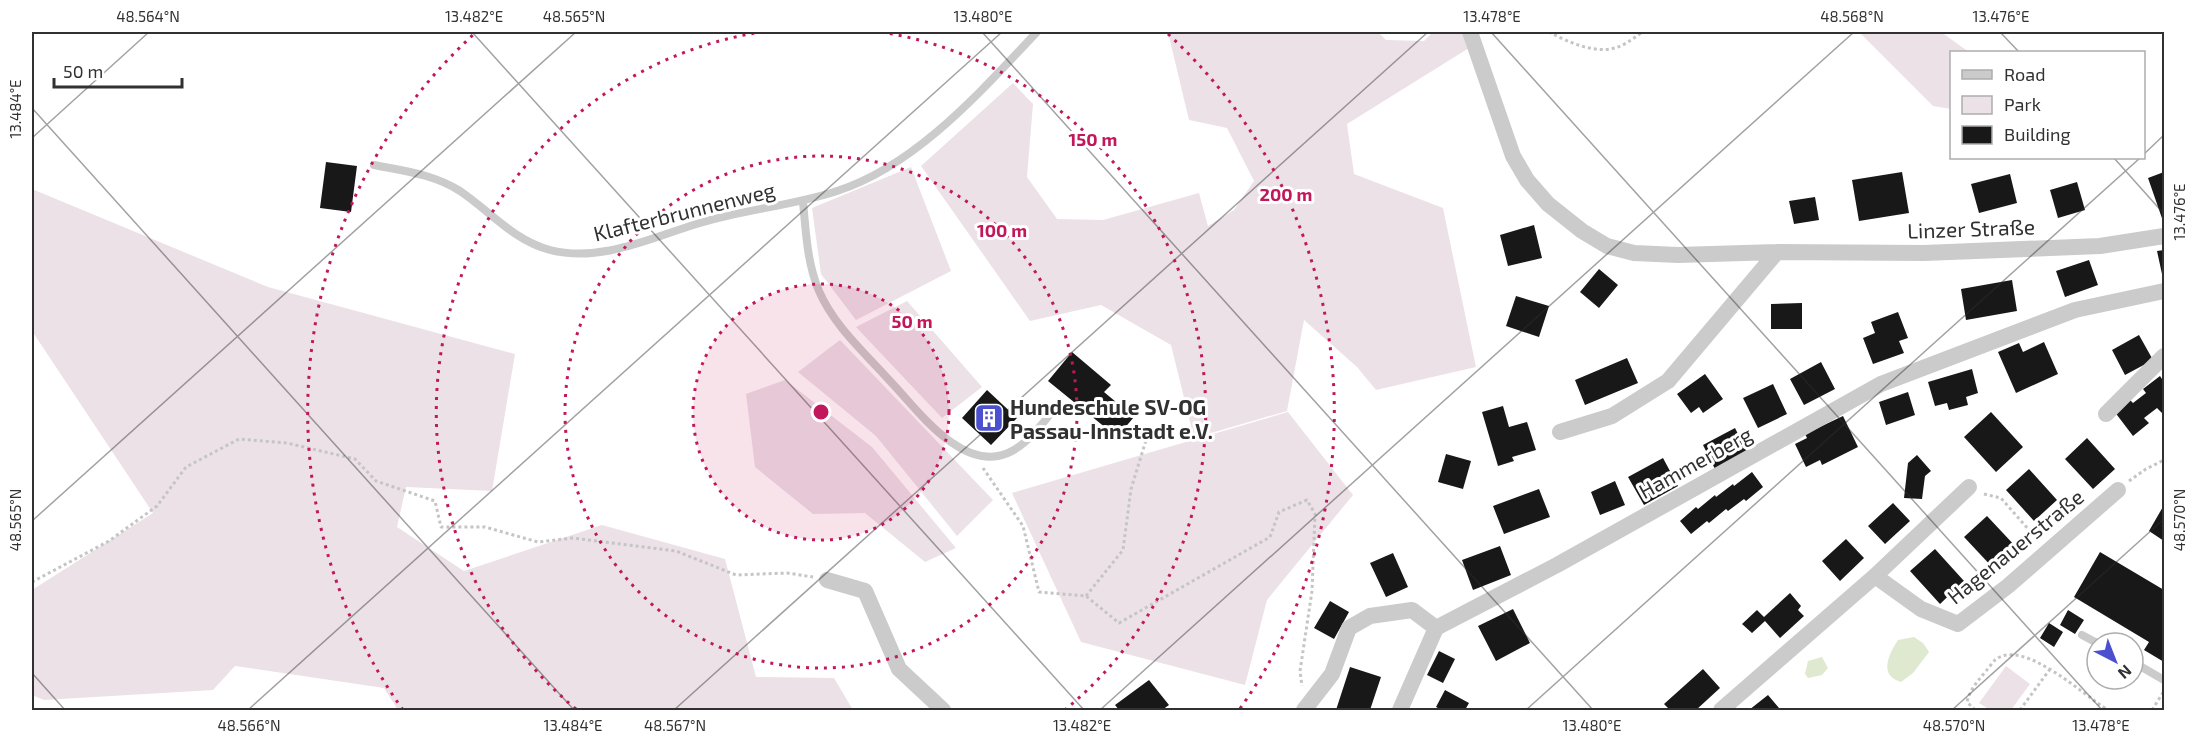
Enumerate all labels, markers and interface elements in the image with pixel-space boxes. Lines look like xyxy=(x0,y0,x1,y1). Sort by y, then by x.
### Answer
text: 48.564°N xyxy=(116,7,180,25)
text: 13.482°E xyxy=(445,7,503,25)
text: 48.565°N xyxy=(543,7,605,25)
text: 13.480°E xyxy=(954,7,1012,25)
text: 13.478°E xyxy=(1463,7,1521,25)
text: 48.568°N xyxy=(1820,7,1884,25)
text: 13.476°E xyxy=(1973,7,2029,25)
scale bar xyxy=(54,51,182,89)
legend xyxy=(1950,51,2145,159)
text: 50 m xyxy=(63,60,103,82)
text: Road xyxy=(2004,63,2045,85)
text: 13.484°E xyxy=(6,79,24,139)
text: Park xyxy=(2004,93,2041,115)
text: Building xyxy=(2004,123,2071,145)
text: 150 m xyxy=(1069,128,1117,150)
street label: Klafterbrunnenweg xyxy=(591,176,778,246)
text: 200 m xyxy=(1260,183,1312,205)
text: 13.476°E xyxy=(2170,184,2188,240)
street label: Linzer Straße xyxy=(1907,213,2035,243)
text: 100 m xyxy=(977,219,1027,241)
text: 50 m xyxy=(891,310,933,332)
place label: Hundeschule SV-OG Passau-Innstadt e.V. xyxy=(1010,394,1213,443)
centre of rings xyxy=(811,402,831,422)
building icon: Hundeschule SV-OG Passau-Innstadt e.V. xyxy=(973,402,1005,434)
street label: Hammerberg xyxy=(1634,421,1756,503)
street label: Hagenauerstraße xyxy=(1942,483,2088,609)
text: 48.565°N xyxy=(6,489,24,551)
text: 48.570°N xyxy=(2170,489,2188,551)
north arrow xyxy=(2085,631,2145,691)
text: N xyxy=(2115,662,2136,683)
text: 48.566°N xyxy=(218,716,281,734)
text: 13.484°E xyxy=(543,716,603,734)
text: 48.567°N xyxy=(644,716,706,734)
text: 13.482°E xyxy=(1053,716,1111,734)
text: 13.480°E xyxy=(1563,716,1621,734)
text: 48.570°N xyxy=(1923,716,1985,734)
text: 13.478°E xyxy=(2072,716,2130,734)

